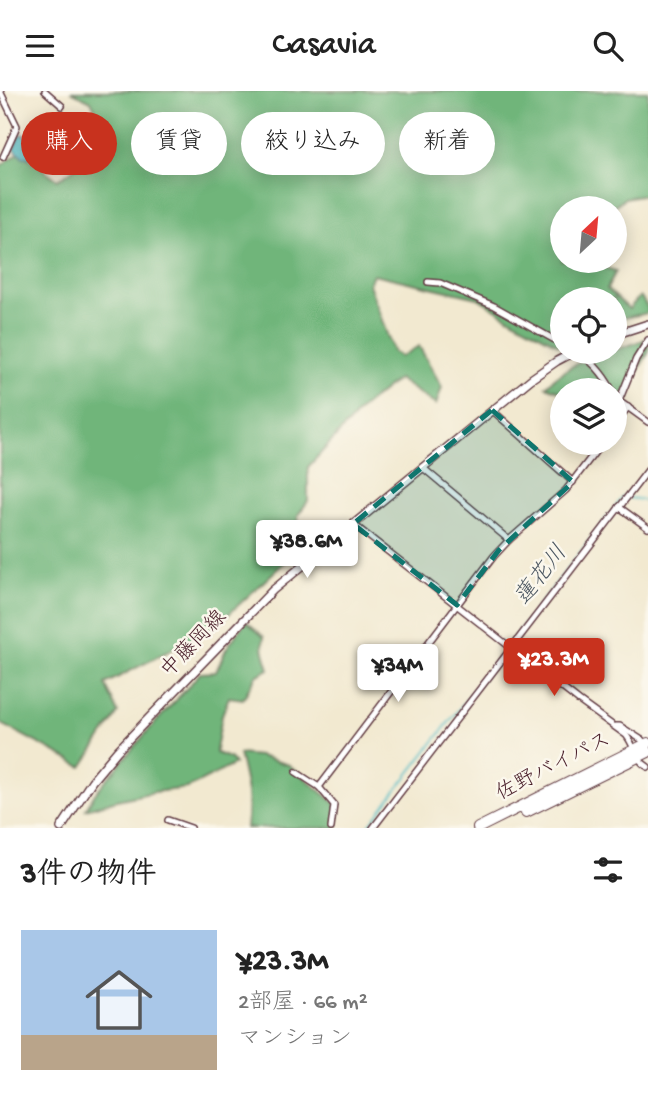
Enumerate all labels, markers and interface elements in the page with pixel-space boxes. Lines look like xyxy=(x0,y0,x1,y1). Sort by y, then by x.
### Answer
icon: menu xyxy=(21,27,59,65)
text: Casavia xyxy=(272,27,376,65)
icon: search xyxy=(589,27,627,65)
chip: 購入 xyxy=(21,112,117,175)
chip: 賃貸 xyxy=(131,112,227,175)
chip: 絞り込み xyxy=(241,112,385,175)
chip: 新着 xyxy=(399,112,495,175)
north arrow xyxy=(550,196,626,273)
map controls xyxy=(550,196,627,455)
button: locate xyxy=(550,287,627,364)
button: layers xyxy=(550,378,627,455)
pin: ¥38.6M xyxy=(250,521,364,580)
text: ¥38.6M xyxy=(272,529,342,556)
water label: 蓮花川 xyxy=(509,540,574,611)
street label: 中藤岡線 xyxy=(155,605,233,684)
pin: ¥23.3M xyxy=(497,639,611,698)
pin: ¥34M xyxy=(357,645,439,704)
text: ¥23.3M xyxy=(520,647,589,674)
text: ¥34M xyxy=(373,653,423,680)
street label: 佐野バイパス xyxy=(492,727,616,808)
icon: filters xyxy=(589,851,627,889)
text: 3件の物件 xyxy=(21,859,157,894)
text: ¥23.3M xyxy=(238,946,328,981)
icon: home xyxy=(77,958,161,1042)
text: 2部屋 · 66 m² xyxy=(238,990,368,1017)
text: マンション xyxy=(238,1026,352,1053)

